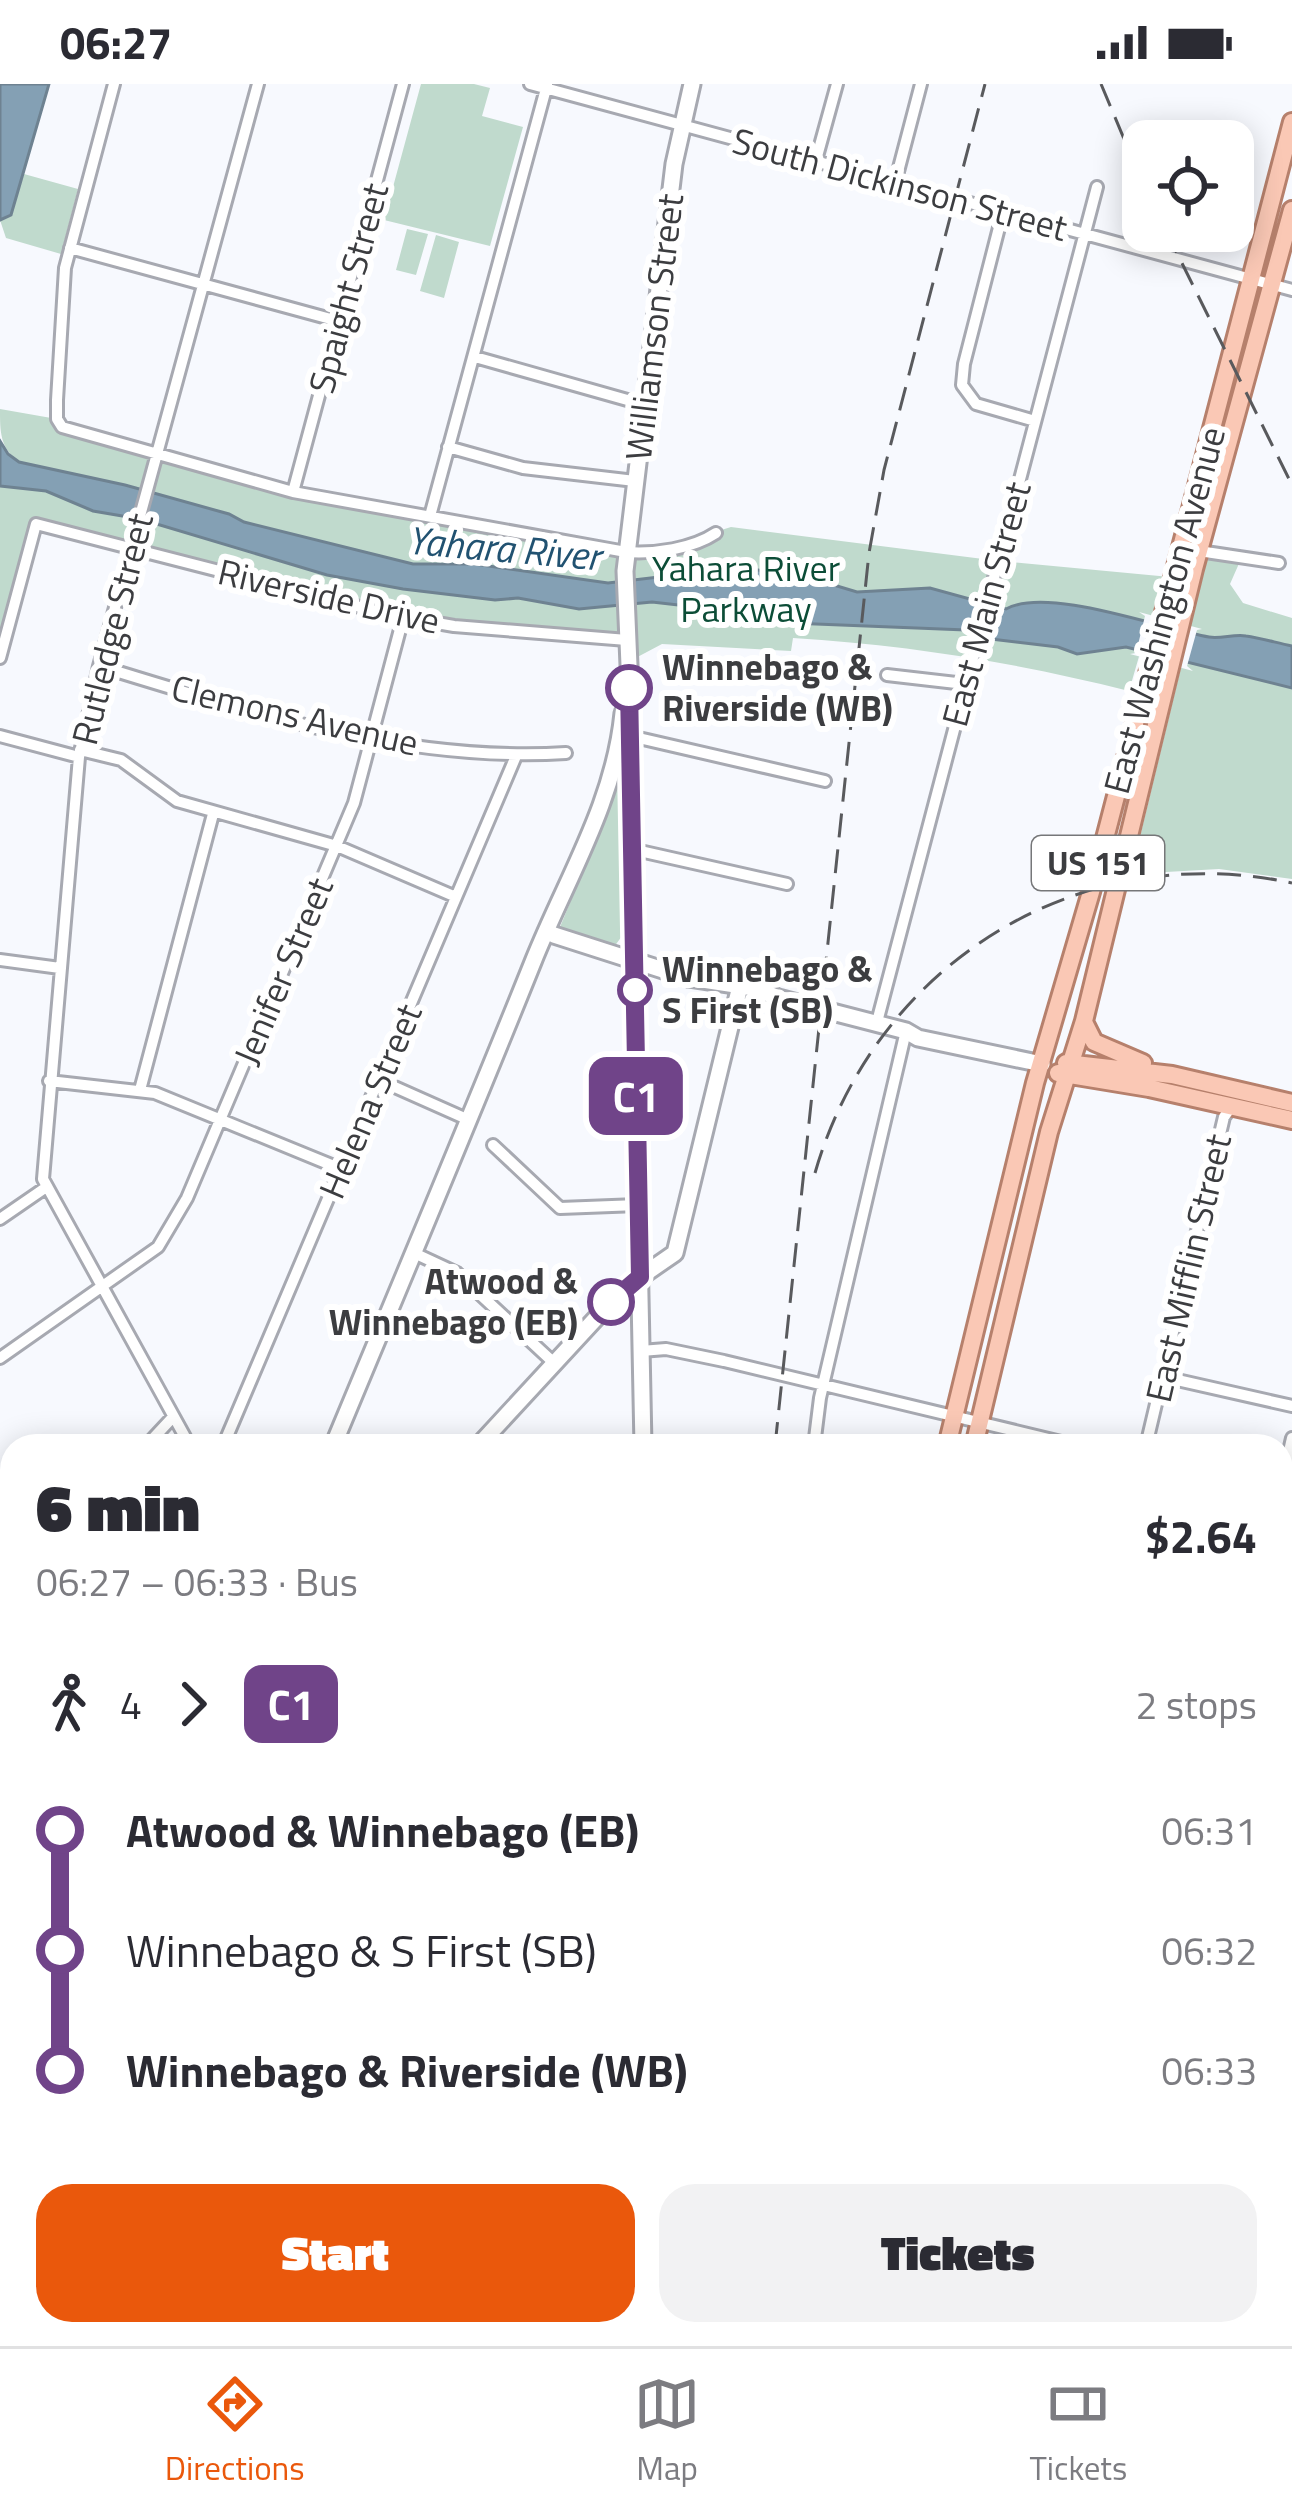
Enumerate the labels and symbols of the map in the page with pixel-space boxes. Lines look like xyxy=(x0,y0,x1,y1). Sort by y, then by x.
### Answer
street label: South Dickinson Street xyxy=(727,112,1074,255)
street label: Spaight Street xyxy=(293,176,402,399)
street label: Williamson Street xyxy=(610,190,697,463)
street label: East Washington Avenue xyxy=(1088,420,1239,800)
street label: East Main Street xyxy=(926,475,1045,732)
street label: Rutledge Street xyxy=(56,507,167,750)
water label: Yahara River xyxy=(406,510,607,586)
park label: Yahara River Parkway xyxy=(652,540,840,636)
street label: Riverside Drive xyxy=(213,543,446,648)
place label: Winnebago & Riverside (WB) xyxy=(662,639,893,735)
street label: Clemons Avenue xyxy=(166,659,424,770)
marker: Winnebago & Riverside (WB) xyxy=(607,666,651,710)
road number: US 151 xyxy=(1032,836,1164,890)
street label: Jenifer Street xyxy=(218,868,347,1073)
place label: Winnebago & S First (SB) xyxy=(662,941,872,1037)
marker: Winnebago & S First (SB) xyxy=(619,974,651,1006)
street label: Helena Street xyxy=(304,995,435,1207)
line badge: C1 xyxy=(582,1057,690,1135)
street label: East Mifflin Street xyxy=(1130,1128,1245,1407)
place label: Atwood & Winnebago (EB) xyxy=(329,1253,578,1349)
marker: Atwood & Winnebago (EB) xyxy=(589,1280,633,1324)

